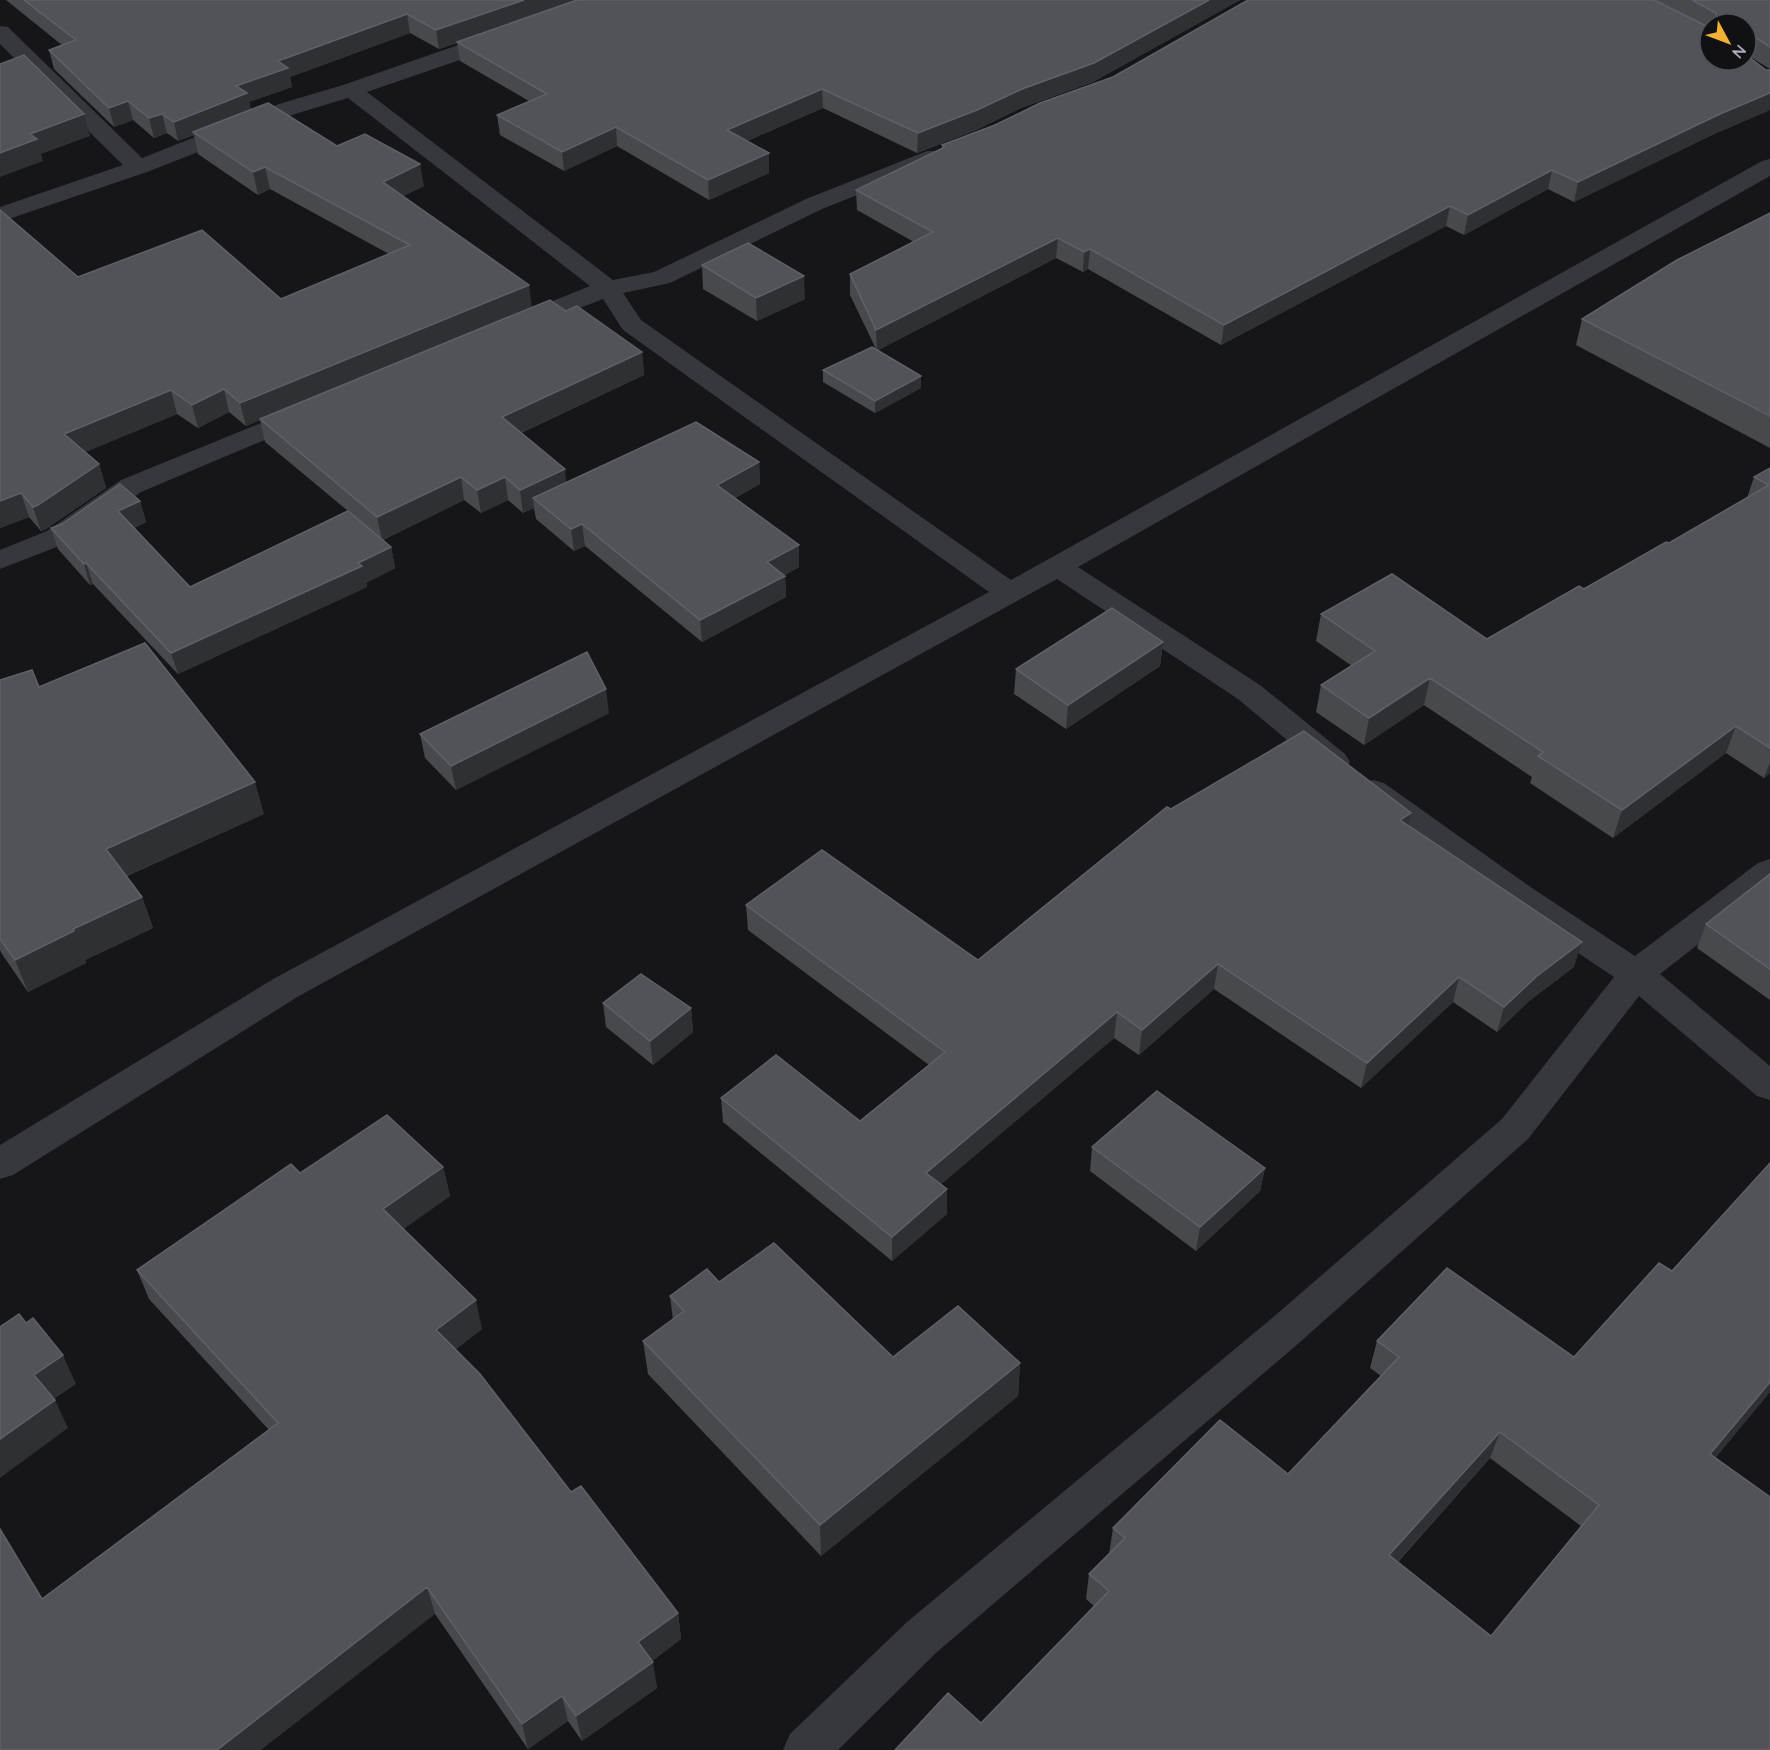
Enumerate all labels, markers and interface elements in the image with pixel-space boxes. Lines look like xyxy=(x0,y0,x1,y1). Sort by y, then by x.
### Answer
north arrow xyxy=(1698,12,1758,72)
text: N xyxy=(1728,41,1751,63)

